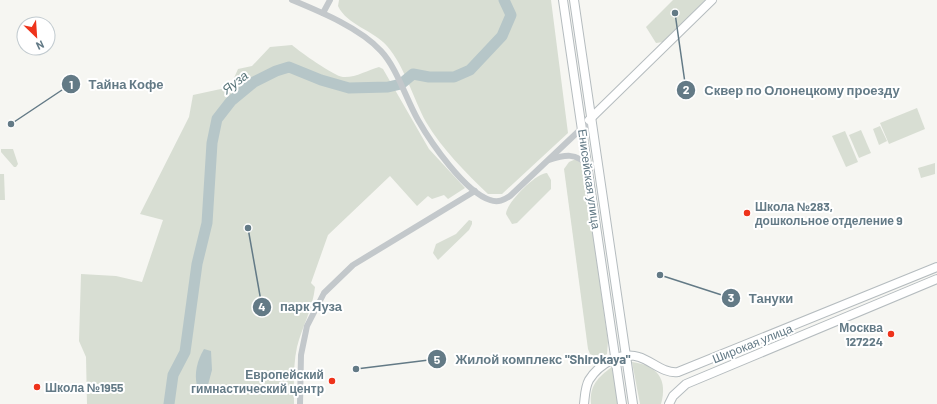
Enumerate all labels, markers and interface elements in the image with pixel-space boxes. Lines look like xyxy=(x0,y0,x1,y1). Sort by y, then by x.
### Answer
north arrow xyxy=(16,16,56,56)
text: N xyxy=(34,38,47,53)
water label: Яуза xyxy=(218,67,251,98)
callout: Тайна Кофе xyxy=(61,72,172,97)
text: Тайна Кофе xyxy=(89,76,163,92)
text: 1 xyxy=(69,77,73,91)
callout: Сквер по Олонецкому проезду xyxy=(676,78,907,103)
text: 2 xyxy=(683,82,690,96)
text: Сквер по Олонецкому проезду xyxy=(704,82,900,98)
street label: Енисейская улица xyxy=(575,128,604,230)
place label: Школа №283, дошкольное отделение 9 xyxy=(755,199,903,228)
marker: Школа №283, дошкольное отделение 9 xyxy=(742,208,752,218)
callout: Тануки xyxy=(721,286,801,311)
text: 3 xyxy=(728,290,734,304)
text: Тануки xyxy=(749,290,793,306)
callout: парк Яуза xyxy=(252,294,350,319)
text: парк Яуза xyxy=(280,298,343,314)
text: 4 xyxy=(258,299,266,313)
street label: Широкая улица xyxy=(710,320,795,366)
place label: Москва 127224 xyxy=(839,320,883,348)
marker: Москва 127224 xyxy=(886,329,896,339)
callout: Жилой комплекс "Shirokaya" xyxy=(427,347,638,372)
text: Жилой комплекс "Shirokaya" xyxy=(454,351,631,367)
text: 5 xyxy=(434,352,441,366)
place label: Европейский гимнастический центр xyxy=(191,367,324,396)
marker: Европейский гимнастический центр xyxy=(327,376,337,386)
place label: Школа №1955 xyxy=(45,380,124,394)
marker: Школа №1955 xyxy=(32,382,42,392)

